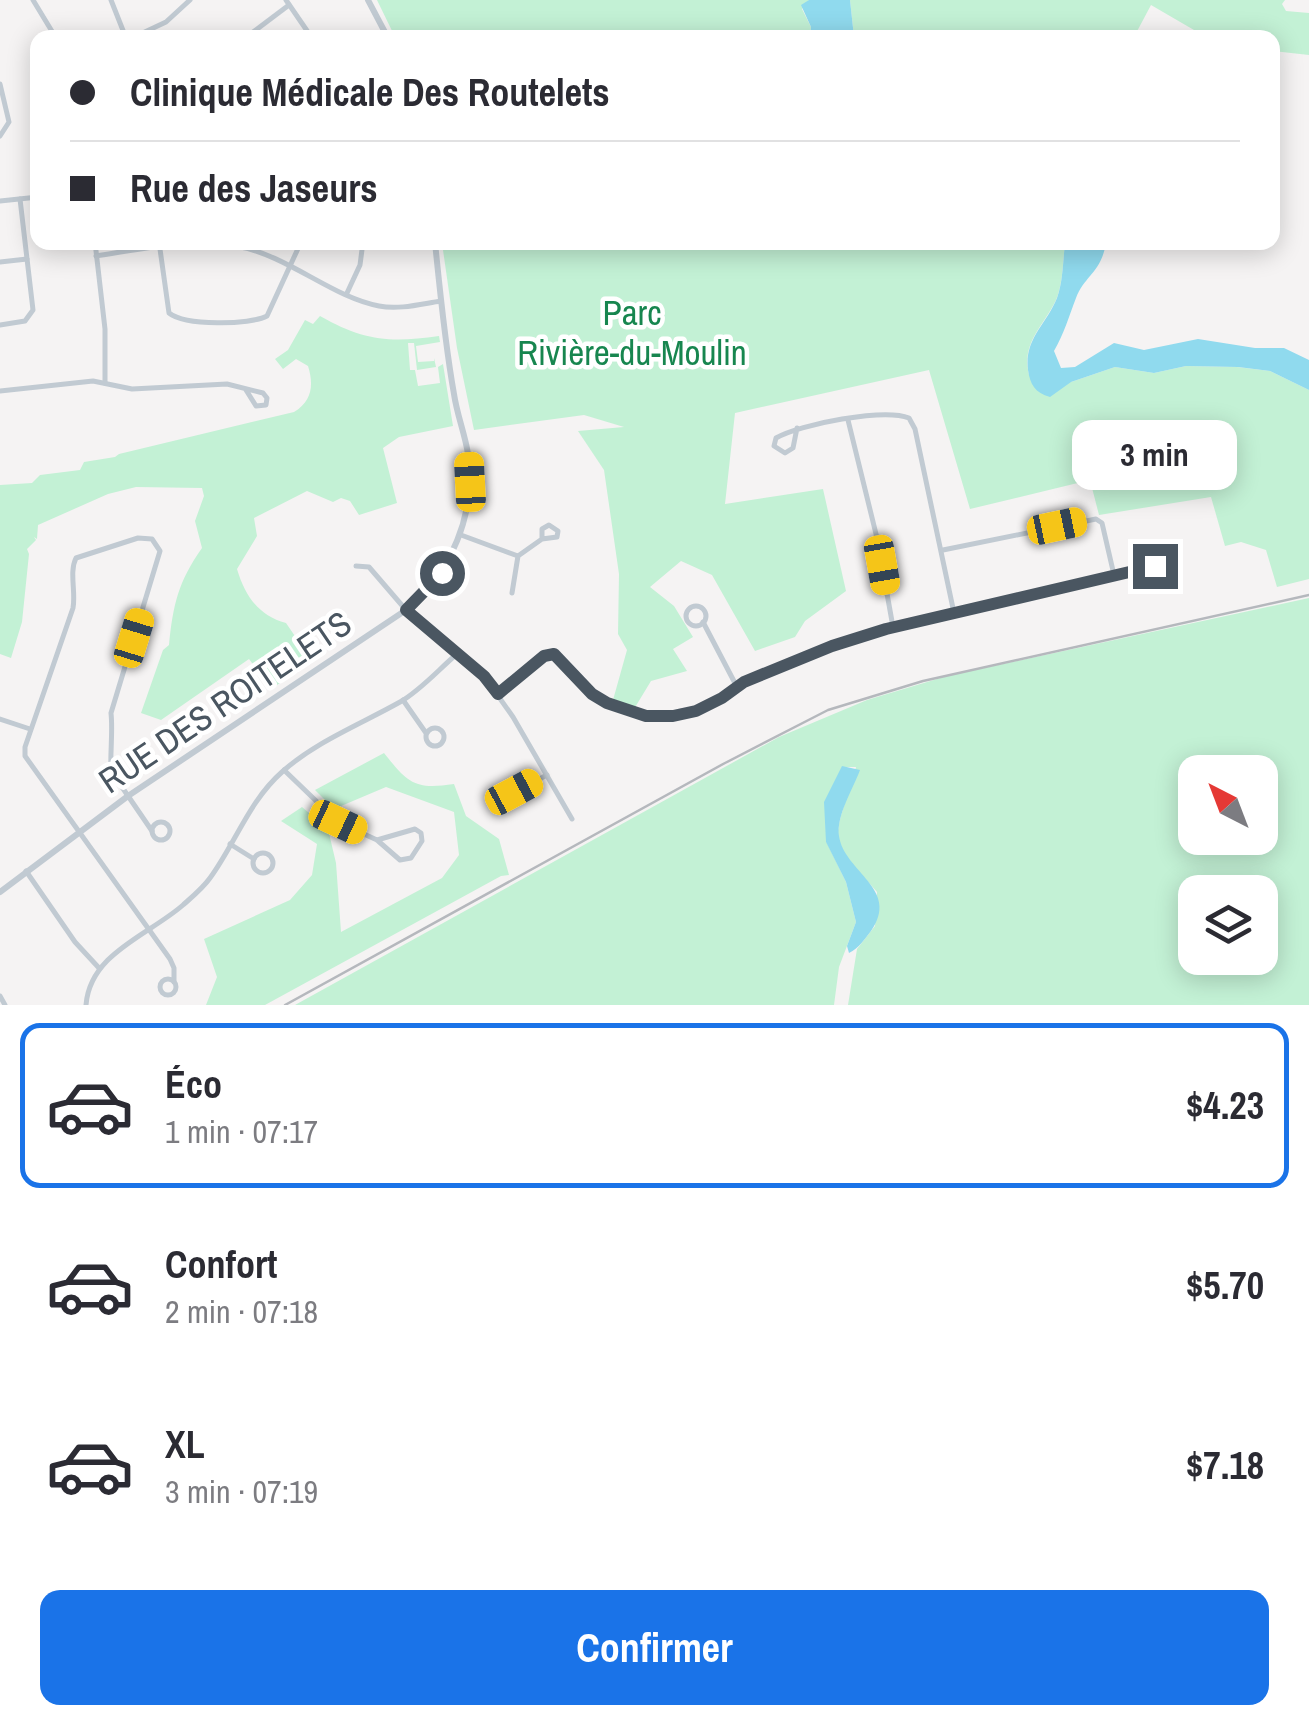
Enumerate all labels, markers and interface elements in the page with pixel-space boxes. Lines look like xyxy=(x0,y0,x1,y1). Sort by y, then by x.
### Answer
text: Clinique Médicale Des Routelets xyxy=(130,67,610,118)
text: Rue des Jaseurs xyxy=(130,163,378,214)
park label: Parc Rivière-du-Moulin xyxy=(517,289,747,376)
callout: 3 min xyxy=(1072,421,1238,491)
text: 3 min xyxy=(1120,433,1189,476)
car xyxy=(453,451,487,513)
car xyxy=(1025,505,1089,547)
car xyxy=(862,533,902,597)
route end xyxy=(1133,544,1178,589)
route start xyxy=(420,551,465,596)
street label: RUE DES ROITELETS xyxy=(89,600,360,804)
car xyxy=(111,605,157,671)
north arrow xyxy=(1178,755,1278,855)
map controls xyxy=(1178,755,1278,975)
car xyxy=(480,765,548,819)
car xyxy=(304,796,372,848)
button: layers xyxy=(1178,875,1278,975)
text: Éco xyxy=(165,1059,222,1110)
icon: car xyxy=(45,1061,135,1151)
text: $4.23 xyxy=(1186,1080,1264,1131)
text: 1 min · 07:17 xyxy=(165,1110,318,1153)
text: Confort xyxy=(165,1239,277,1290)
icon: car xyxy=(45,1241,135,1331)
text: $5.70 xyxy=(1186,1260,1264,1311)
text: 2 min · 07:18 xyxy=(165,1290,318,1333)
text: XL xyxy=(165,1419,205,1470)
icon: car xyxy=(45,1421,135,1511)
text: $7.18 xyxy=(1186,1440,1264,1491)
text: 3 min · 07:19 xyxy=(165,1470,318,1513)
button: Confirmer xyxy=(40,1590,1269,1705)

